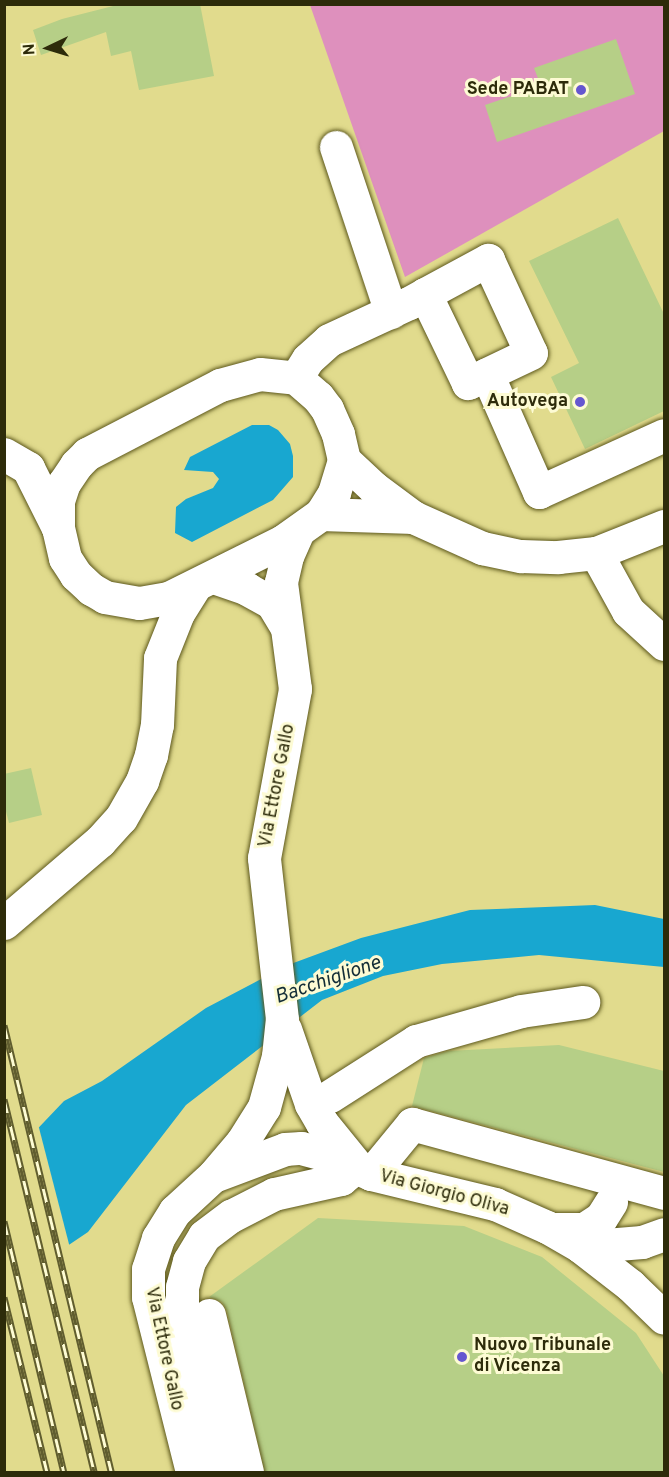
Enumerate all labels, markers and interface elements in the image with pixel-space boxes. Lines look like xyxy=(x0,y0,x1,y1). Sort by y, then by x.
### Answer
north arrow xyxy=(18,18,78,78)
text: N xyxy=(20,43,40,56)
place label: Sede PABAT xyxy=(467,79,569,101)
marker: Sede PABAT xyxy=(574,83,588,97)
place label: Autovega xyxy=(487,391,568,413)
marker: Autovega xyxy=(573,395,587,409)
street label: Via Ettore Gallo xyxy=(255,722,301,850)
water label: Bacchiglione xyxy=(272,952,384,1010)
street label: Via Giorgio Oliva xyxy=(377,1166,511,1222)
street label: Via Ettore Gallo xyxy=(139,1285,187,1413)
place label: Nuovo Tribunale di Vicenza xyxy=(474,1336,611,1378)
marker: Nuovo Tribunale di Vicenza xyxy=(455,1350,469,1364)

